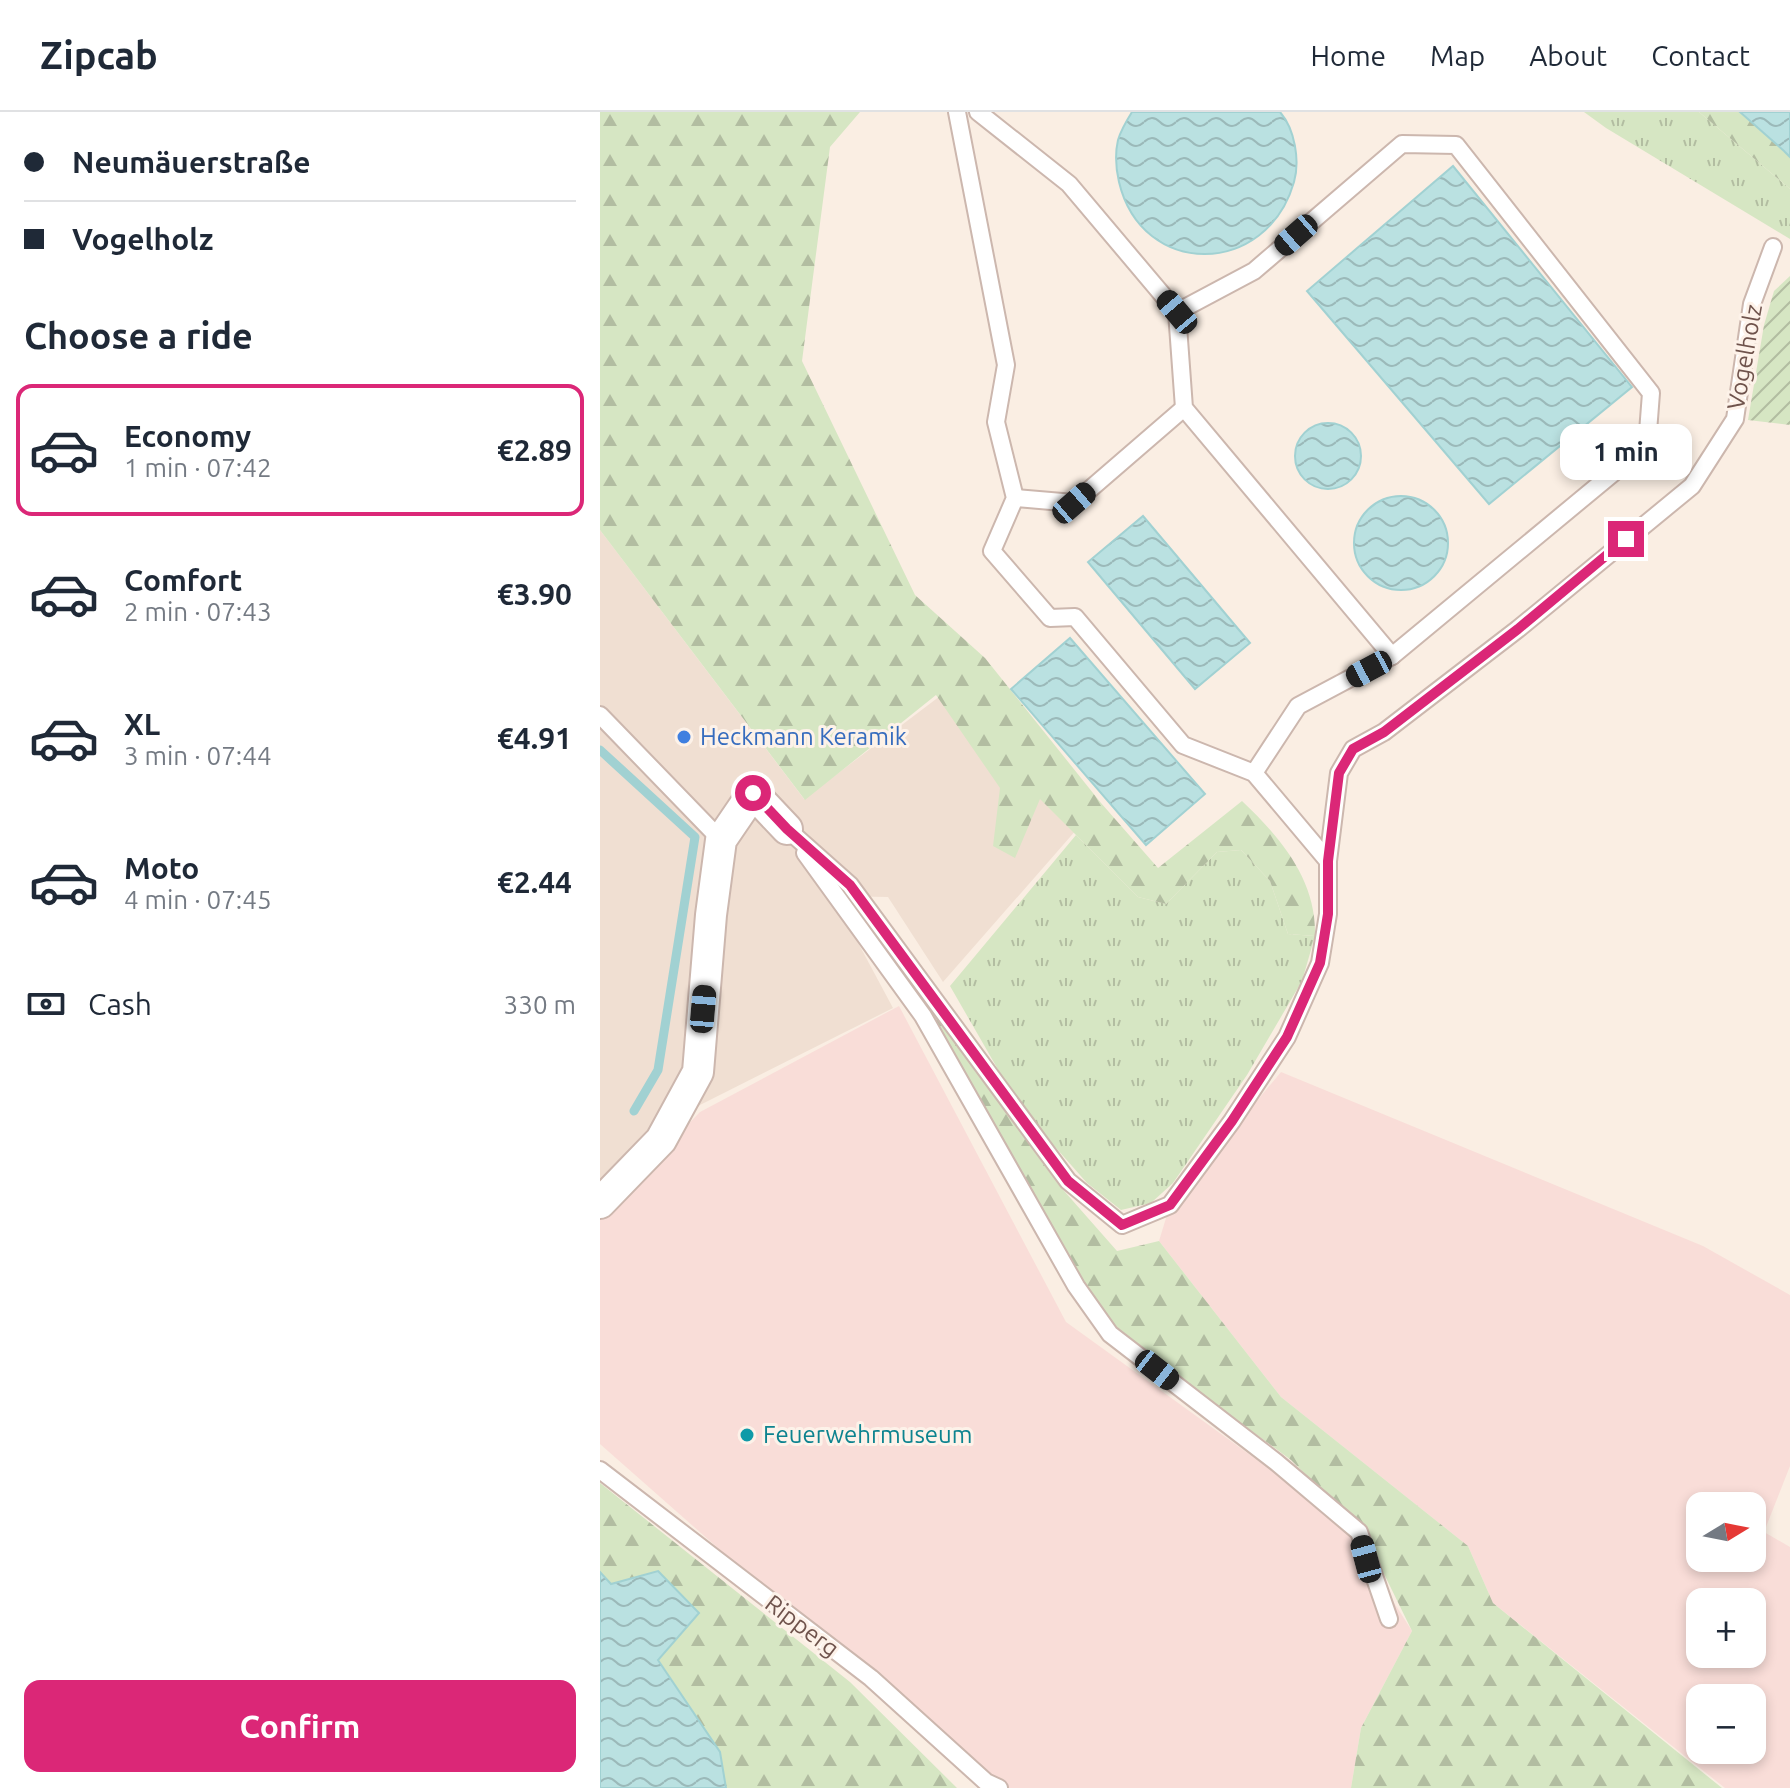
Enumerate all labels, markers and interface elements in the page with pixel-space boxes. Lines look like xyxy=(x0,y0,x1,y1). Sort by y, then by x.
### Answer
text: Zipcab xyxy=(40,34,158,76)
text: Home xyxy=(1311,40,1386,71)
text: Map xyxy=(1430,40,1485,71)
text: About xyxy=(1529,40,1607,71)
text: Contact xyxy=(1651,40,1750,71)
text: Neumäuerstraße xyxy=(72,145,311,179)
car xyxy=(1270,210,1322,260)
text: Vogelholz xyxy=(72,222,213,256)
car xyxy=(1152,286,1202,338)
street label: Vogelholz xyxy=(1722,302,1767,412)
text: Choose a ride xyxy=(24,315,253,356)
icon: car xyxy=(28,414,100,486)
text: Economy xyxy=(124,419,251,453)
callout: 1 min xyxy=(1560,423,1692,479)
text: €2.89 xyxy=(497,433,572,467)
text: 1 min xyxy=(1593,437,1659,466)
text: 1 min · 07:42 xyxy=(124,453,272,482)
car xyxy=(1048,478,1100,528)
route end xyxy=(1608,521,1644,557)
icon: car xyxy=(28,558,100,630)
text: Comfort xyxy=(124,563,242,597)
text: €3.90 xyxy=(497,577,572,611)
text: 2 min · 07:43 xyxy=(124,597,272,626)
car xyxy=(1342,647,1396,691)
icon: car xyxy=(28,702,100,774)
text: XL xyxy=(124,707,160,741)
text: €4.91 xyxy=(497,721,572,755)
place label: Heckmann Keramik xyxy=(700,723,907,750)
marker: Heckmann Keramik xyxy=(675,728,693,746)
text: 3 min · 07:44 xyxy=(124,741,272,770)
route start xyxy=(735,775,771,811)
icon: car xyxy=(28,846,100,918)
text: Moto xyxy=(124,851,199,885)
text: €2.44 xyxy=(497,865,572,899)
text: 4 min · 07:45 xyxy=(124,885,272,914)
icon: cash xyxy=(24,982,68,1026)
car xyxy=(689,984,717,1034)
text: Cash xyxy=(88,987,152,1021)
text: 330 m xyxy=(504,990,576,1019)
car xyxy=(1131,1346,1183,1394)
place label: Feuerwehrmuseum xyxy=(763,1421,973,1448)
marker: Feuerwehrmuseum xyxy=(738,1426,756,1444)
north arrow xyxy=(1686,1492,1766,1572)
map controls xyxy=(1686,1492,1766,1764)
car xyxy=(1348,1533,1384,1585)
button: + xyxy=(1686,1588,1766,1668)
street label: Ripperg xyxy=(760,1589,844,1662)
button: Confirm xyxy=(24,1680,576,1772)
button: − xyxy=(1686,1684,1766,1764)

